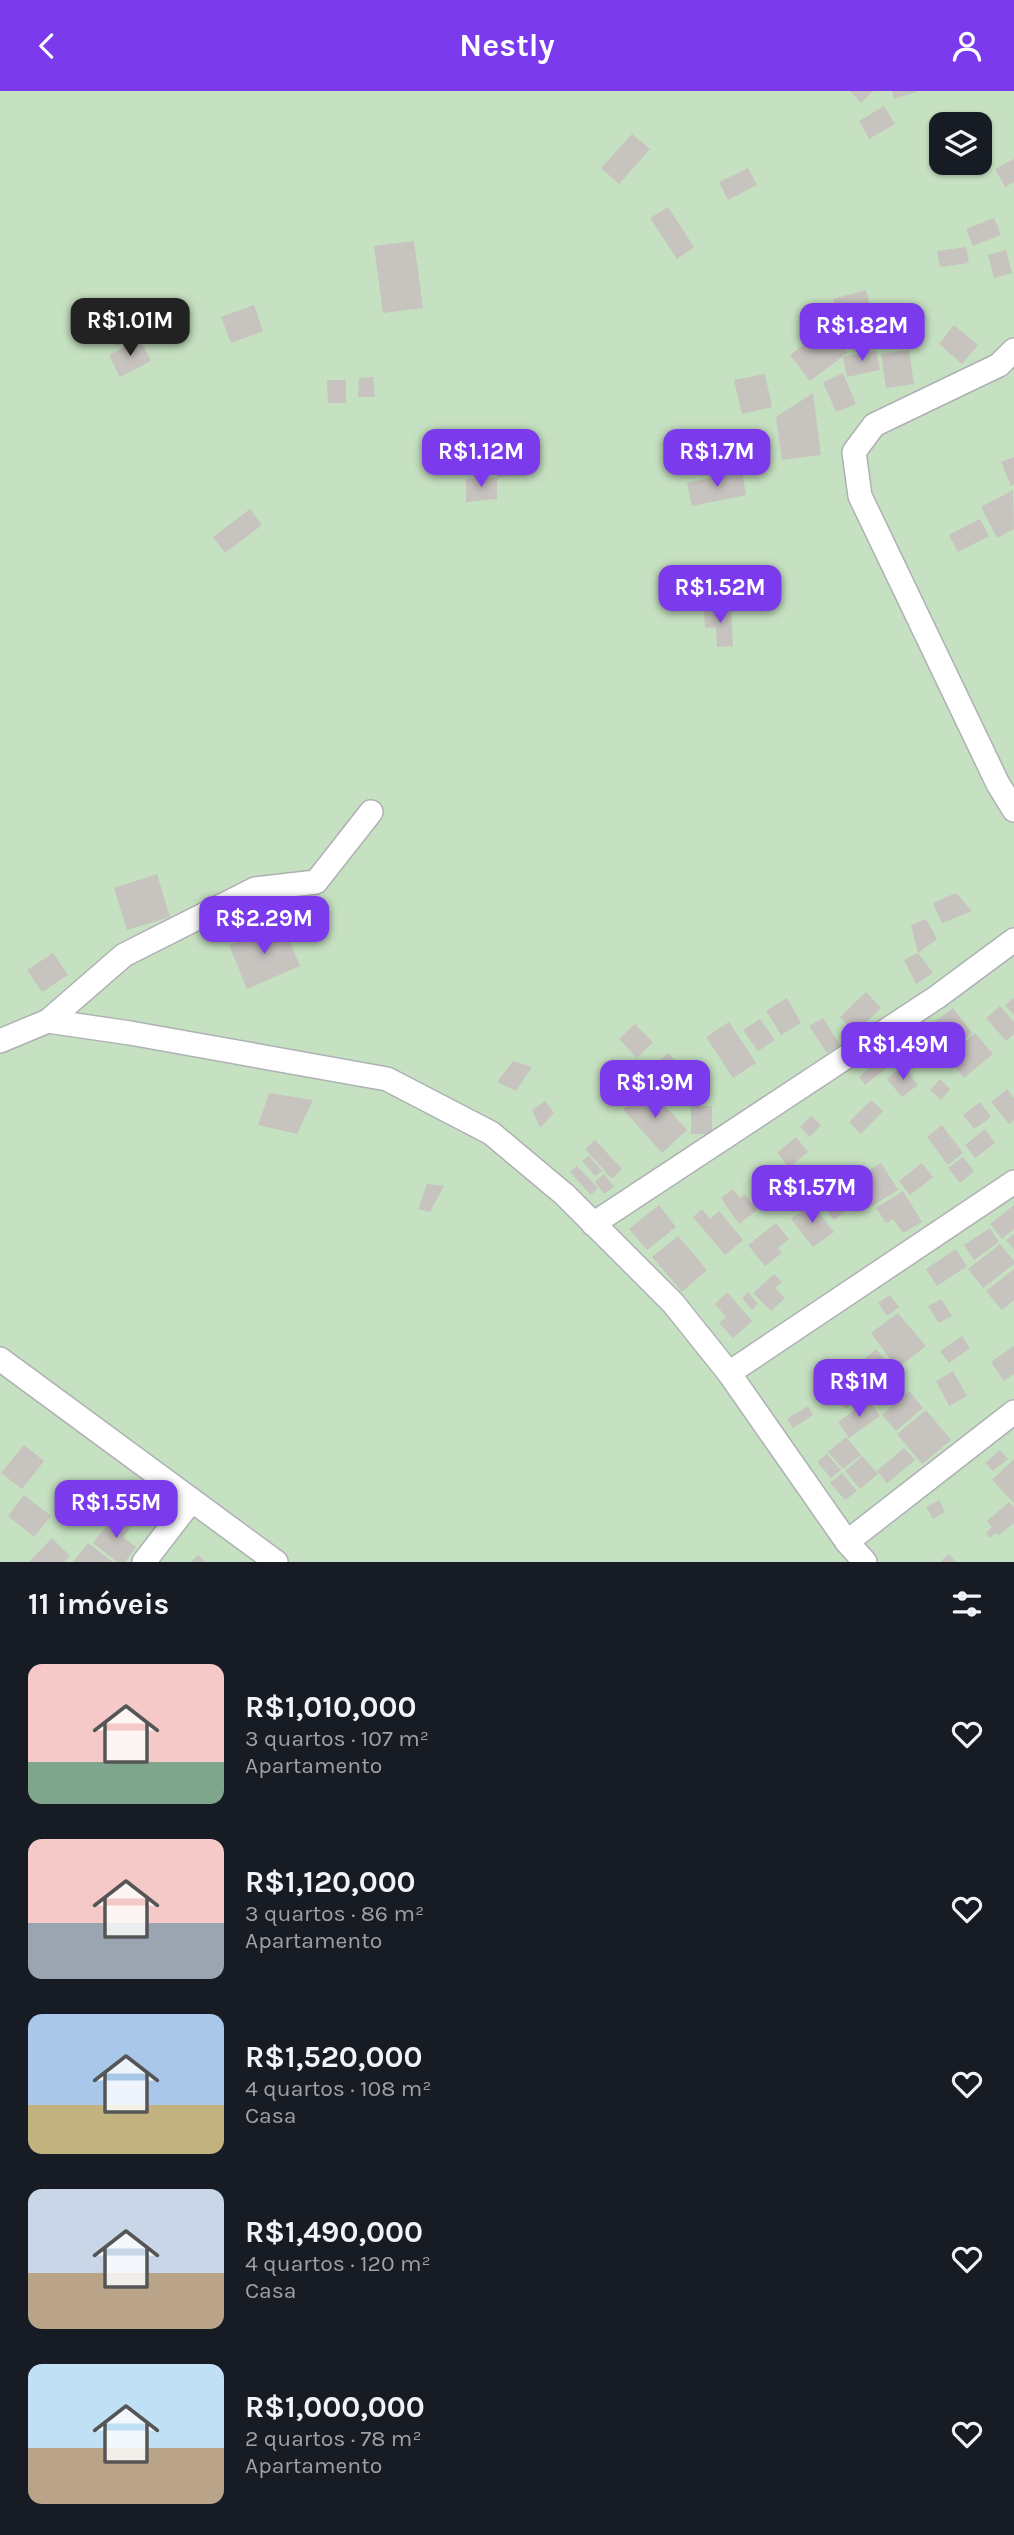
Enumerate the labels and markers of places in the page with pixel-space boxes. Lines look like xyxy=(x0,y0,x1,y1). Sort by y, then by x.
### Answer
pin: R$1.01M xyxy=(65,299,195,358)
pin: R$1.82M xyxy=(797,303,927,363)
pin: R$1.12M xyxy=(416,429,546,489)
pin: R$1.7M xyxy=(660,429,774,489)
pin: R$1.52M xyxy=(655,566,785,625)
pin: R$2.29M xyxy=(199,897,329,956)
pin: R$1.49M xyxy=(838,1023,968,1082)
pin: R$1.9M xyxy=(598,1061,712,1120)
pin: R$1.57M xyxy=(747,1165,877,1225)
pin: R$1M xyxy=(818,1359,900,1419)
pin: R$1.55M xyxy=(51,1481,181,1540)

